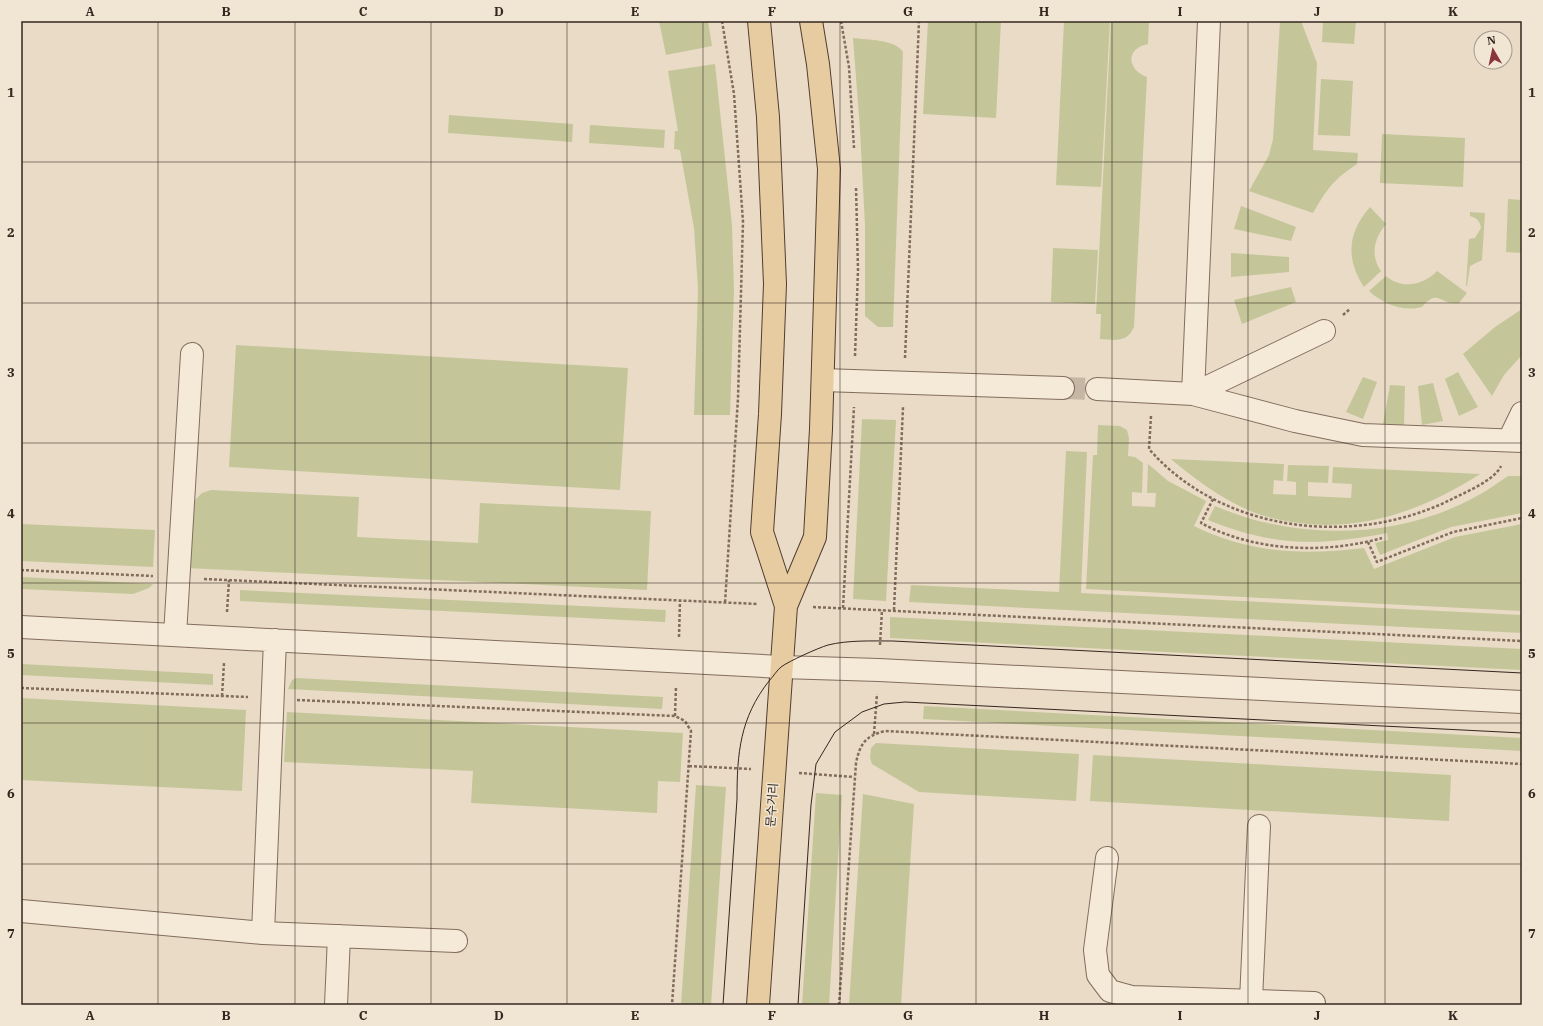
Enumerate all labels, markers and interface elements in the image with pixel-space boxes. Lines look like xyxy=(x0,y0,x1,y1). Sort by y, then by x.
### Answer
text: A xyxy=(85,3,95,20)
text: B xyxy=(221,3,231,20)
text: C xyxy=(359,3,368,20)
text: D xyxy=(494,3,504,20)
text: E xyxy=(631,3,639,20)
text: F xyxy=(768,3,776,20)
text: G xyxy=(903,3,913,20)
text: H xyxy=(1039,3,1050,20)
text: I xyxy=(1178,3,1183,20)
text: J xyxy=(1314,3,1321,20)
text: K xyxy=(1448,3,1458,20)
north arrow xyxy=(1473,30,1513,70)
text: N xyxy=(1486,32,1497,48)
text: 1 xyxy=(7,84,15,101)
text: 1 xyxy=(1528,84,1536,101)
text: 2 xyxy=(7,224,15,241)
text: 2 xyxy=(1528,224,1536,241)
text: 3 xyxy=(7,364,15,381)
text: 3 xyxy=(1528,364,1536,381)
text: 4 xyxy=(7,505,15,522)
text: 4 xyxy=(1528,505,1536,522)
text: 5 xyxy=(7,645,15,662)
text: 5 xyxy=(1528,645,1536,662)
street label: 문수거리 xyxy=(762,782,781,828)
text: 6 xyxy=(7,785,15,802)
text: 6 xyxy=(1528,785,1536,802)
text: 7 xyxy=(7,925,15,942)
text: 7 xyxy=(1528,925,1536,942)
text: A xyxy=(85,1007,95,1024)
text: B xyxy=(221,1007,231,1024)
text: C xyxy=(359,1007,368,1024)
text: D xyxy=(494,1007,504,1024)
text: E xyxy=(631,1007,639,1024)
text: F xyxy=(768,1007,776,1024)
text: G xyxy=(903,1007,913,1024)
text: H xyxy=(1039,1007,1050,1024)
text: I xyxy=(1178,1007,1183,1024)
text: J xyxy=(1314,1007,1321,1024)
text: K xyxy=(1448,1007,1458,1024)

